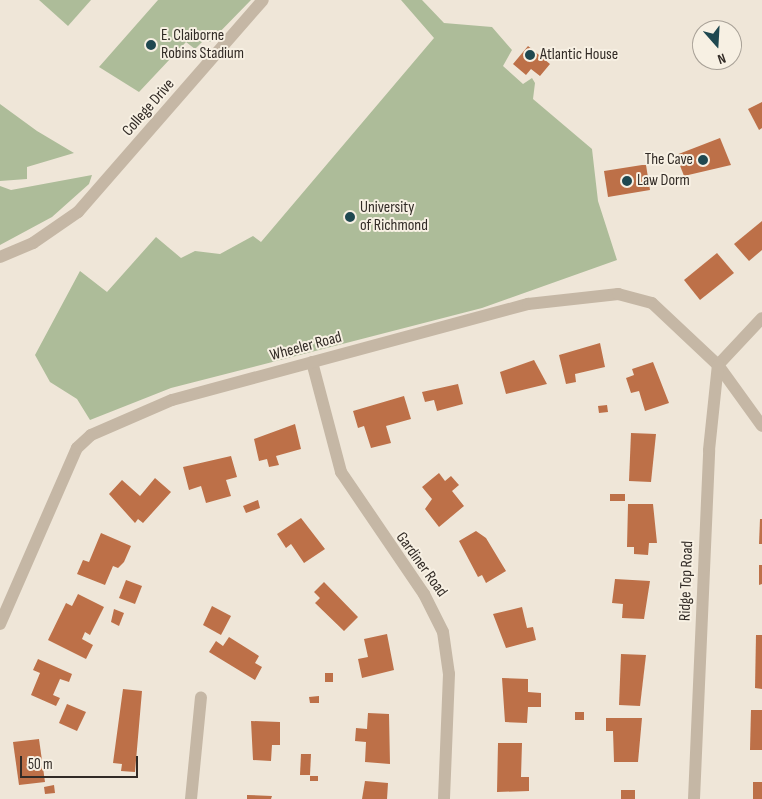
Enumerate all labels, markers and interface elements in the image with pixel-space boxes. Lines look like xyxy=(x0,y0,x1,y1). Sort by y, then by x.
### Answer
north arrow xyxy=(692,20,742,70)
place label: E. Claiborne Robins Stadium xyxy=(161,26,244,64)
marker: E. Claiborne Robins Stadium xyxy=(145,39,157,51)
place label: Atlantic House xyxy=(540,45,618,65)
marker: Atlantic House xyxy=(524,49,536,61)
text: N xyxy=(715,49,728,68)
street label: College Drive xyxy=(119,75,179,141)
place label: The Cave xyxy=(645,150,693,170)
marker: The Cave xyxy=(697,154,709,166)
place label: Law Dorm xyxy=(637,171,690,191)
marker: Law Dorm xyxy=(621,175,633,187)
place label: University of Richmond xyxy=(360,198,428,236)
marker: University of Richmond xyxy=(344,211,356,223)
street label: Wheeler Road xyxy=(268,328,344,366)
street label: Gardiner Road xyxy=(391,529,451,601)
street label: Ridge Top Road xyxy=(676,541,698,621)
scale bar xyxy=(22,746,140,778)
text: 50 m xyxy=(28,755,53,774)

